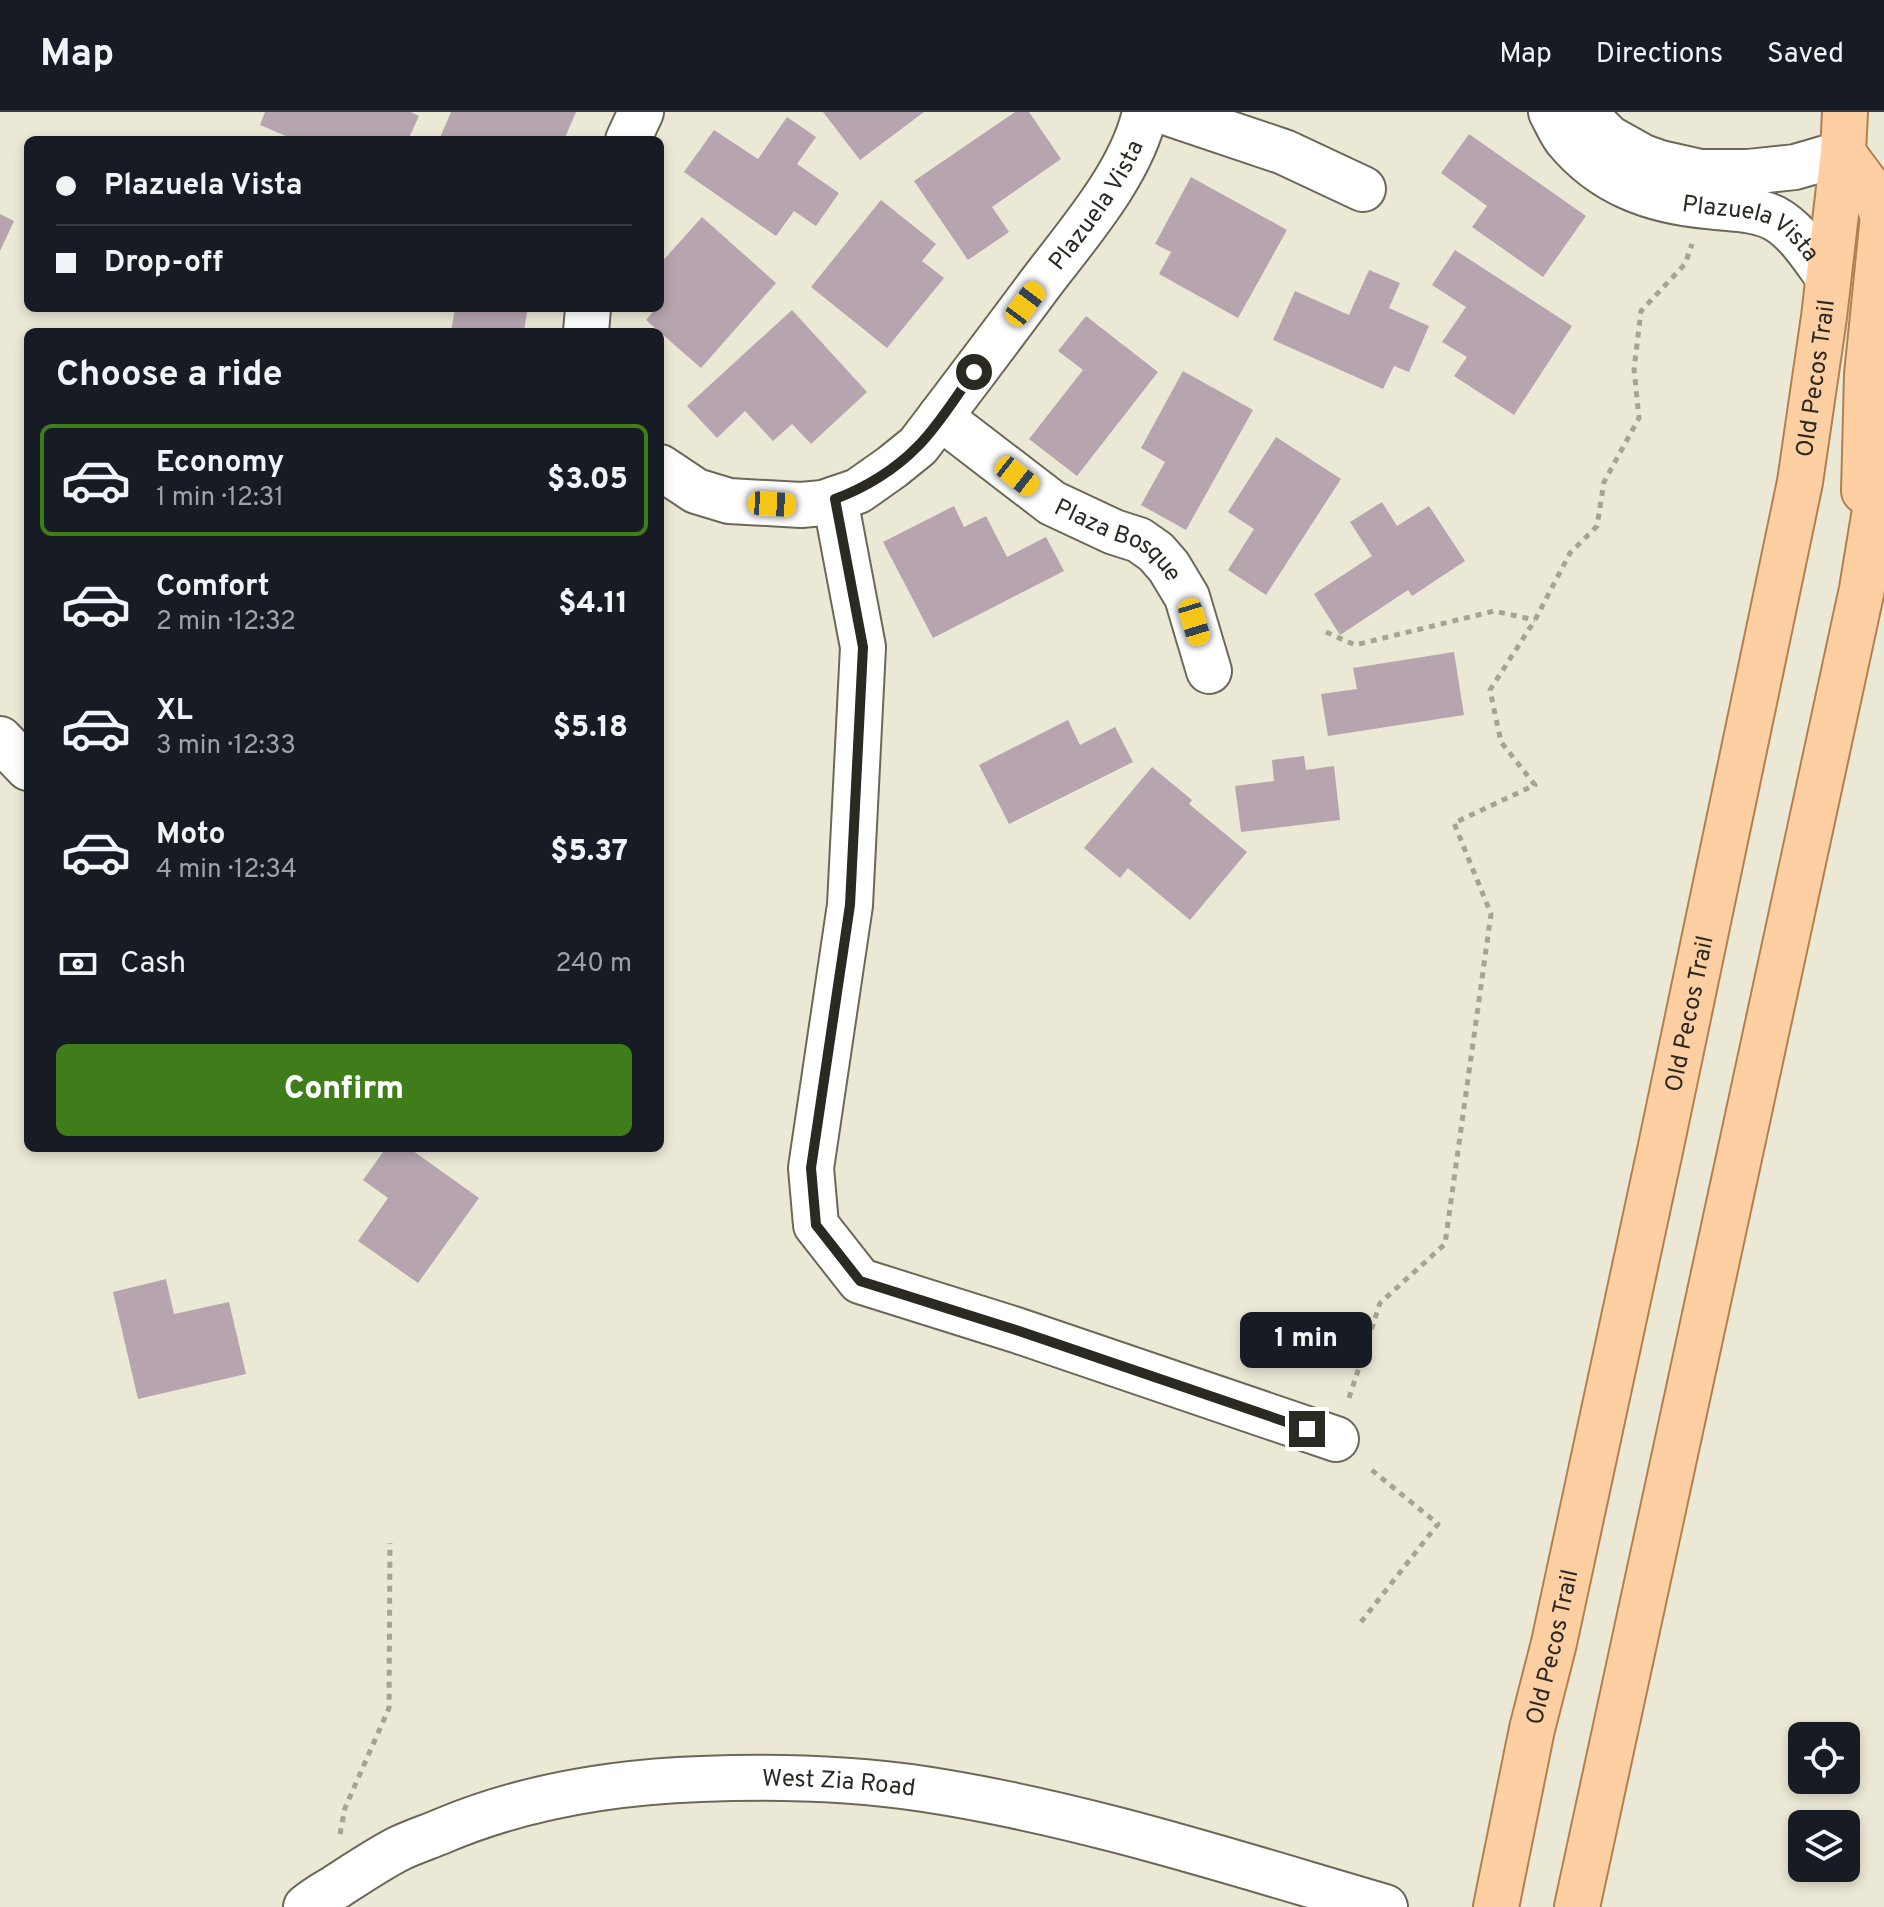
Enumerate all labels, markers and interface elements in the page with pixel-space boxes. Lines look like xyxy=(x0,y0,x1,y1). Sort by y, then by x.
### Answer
text: Map xyxy=(40,31,114,80)
text: Map xyxy=(1499,37,1552,73)
text: Directions xyxy=(1596,37,1723,73)
text: Saved xyxy=(1767,37,1844,73)
street label: Plazuela Vista xyxy=(1043,136,1151,277)
text: Plazuela Vista xyxy=(104,168,302,205)
street label: Plazuela Vista xyxy=(1680,190,1825,268)
text: Drop-off xyxy=(104,245,223,282)
car xyxy=(1001,278,1049,330)
street label: Old Pecos Trail xyxy=(1791,298,1843,459)
text: Choose a ride xyxy=(56,353,282,399)
route start xyxy=(956,354,992,390)
icon: car xyxy=(60,444,132,516)
text: Economy xyxy=(156,445,284,482)
car xyxy=(991,452,1043,500)
text: $3.05 xyxy=(547,462,628,499)
text: 1 min · 12:31 xyxy=(156,482,284,515)
car xyxy=(747,491,797,517)
street label: Plaza Bosque xyxy=(1049,493,1187,587)
icon: car xyxy=(60,568,132,640)
text: Comfort xyxy=(156,569,269,606)
text: $4.11 xyxy=(558,586,628,623)
car xyxy=(1176,596,1212,648)
text: 2 min · 12:32 xyxy=(156,606,296,639)
icon: car xyxy=(60,692,132,764)
text: XL xyxy=(156,693,193,730)
text: $5.18 xyxy=(553,710,628,747)
text: 3 min · 12:33 xyxy=(156,730,296,763)
icon: car xyxy=(60,816,132,888)
text: Moto xyxy=(156,817,226,854)
text: $5.37 xyxy=(550,834,628,871)
text: 4 min · 12:34 xyxy=(156,854,297,887)
street label: Old Pecos Trail xyxy=(1660,933,1722,1095)
icon: cash xyxy=(56,942,100,986)
text: Cash xyxy=(120,946,186,983)
text: 240 m xyxy=(555,948,632,981)
button: Confirm xyxy=(56,1044,632,1136)
callout: 1 min xyxy=(1241,1313,1373,1369)
text: 1 min xyxy=(1274,1323,1338,1356)
route end xyxy=(1289,1411,1325,1447)
street label: Old Pecos Trail xyxy=(1521,1567,1586,1728)
map controls xyxy=(1788,1722,1860,1882)
button: locate xyxy=(1788,1722,1860,1794)
street label: West Zia Road xyxy=(762,1765,917,1805)
button: layers xyxy=(1788,1810,1860,1882)

